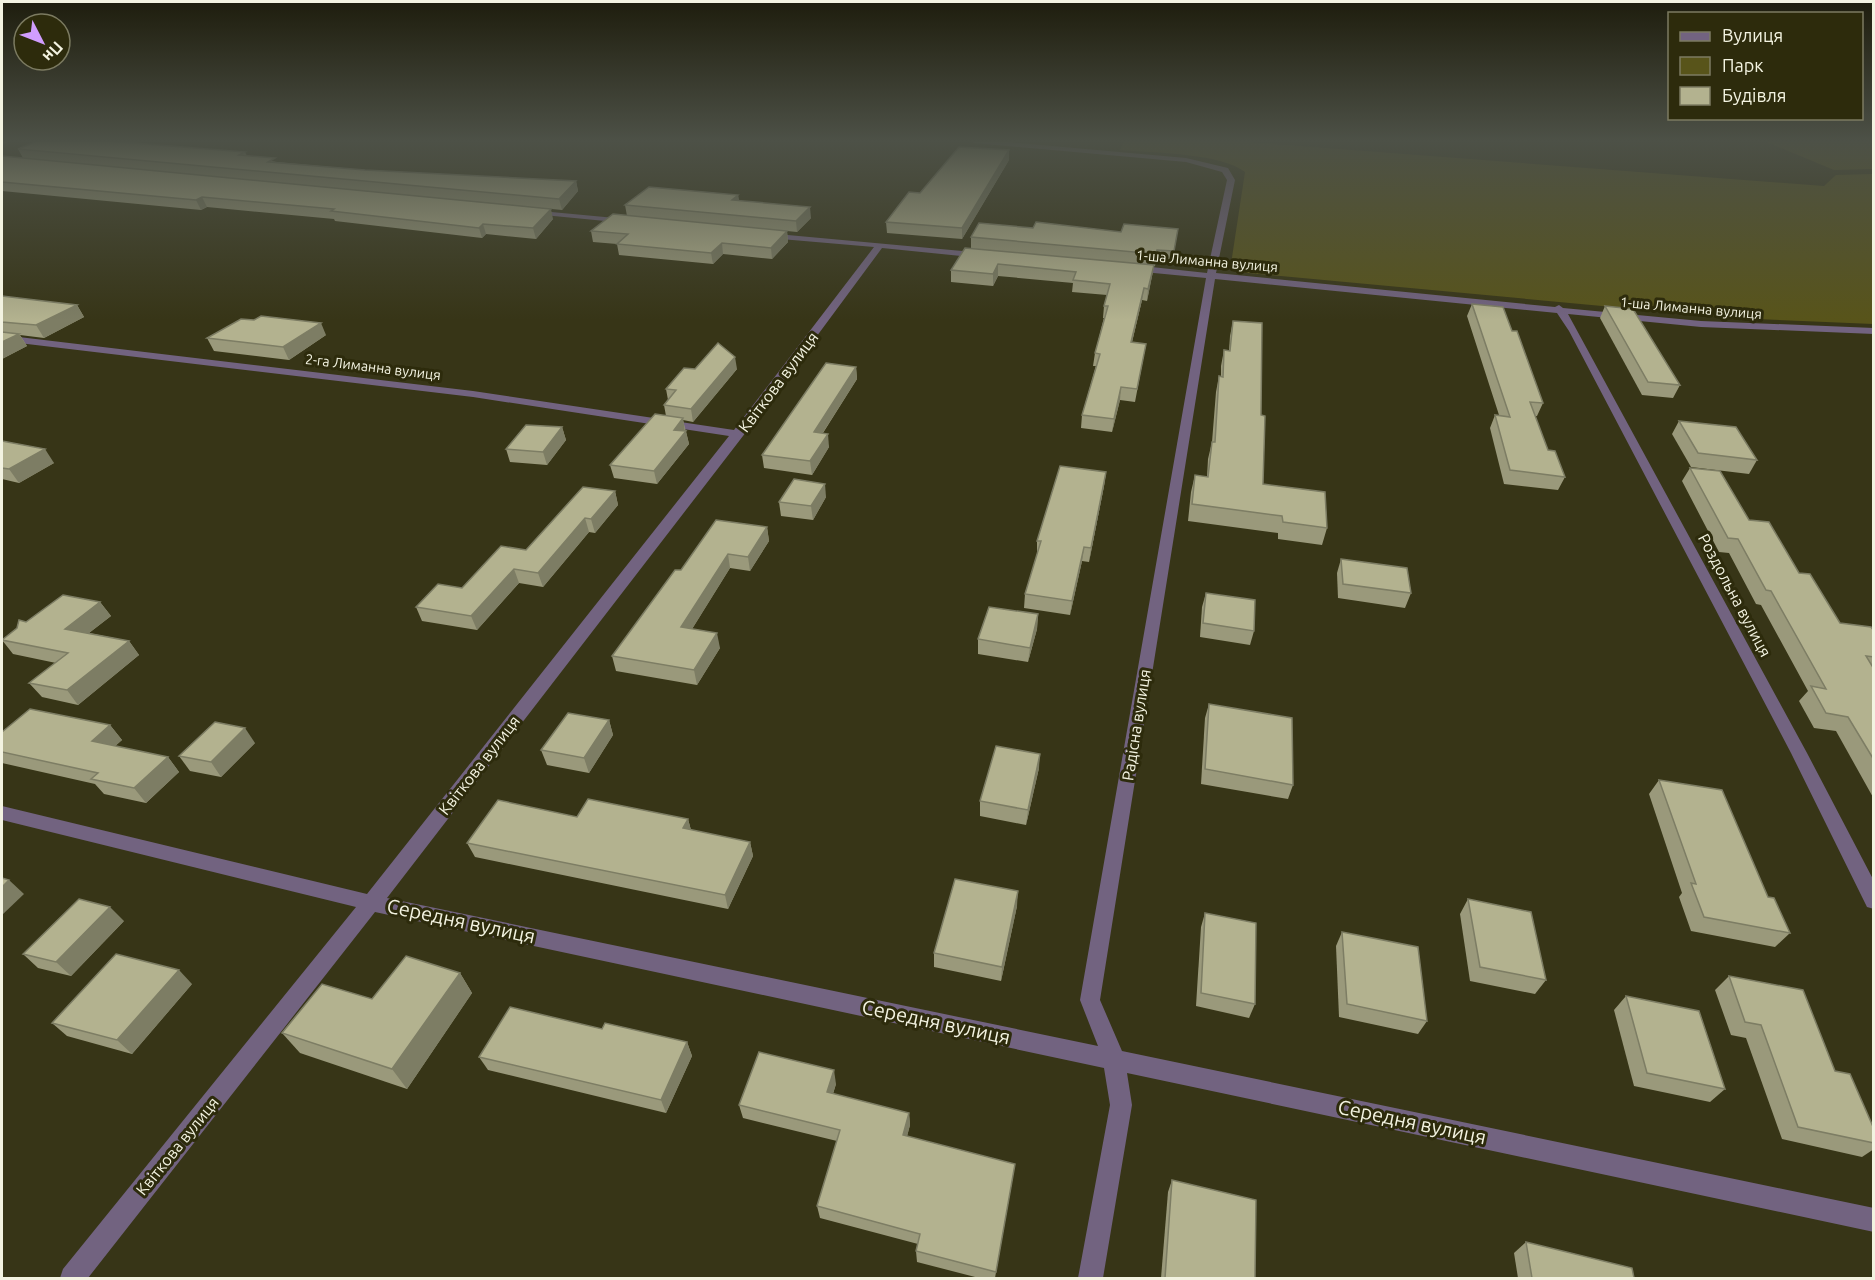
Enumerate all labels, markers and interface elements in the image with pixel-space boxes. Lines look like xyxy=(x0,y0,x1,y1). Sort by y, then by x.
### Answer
north arrow xyxy=(12,12,72,72)
legend xyxy=(1668,12,1863,120)
text: Вулиця xyxy=(1722,25,1783,45)
text: Пн xyxy=(39,38,67,66)
text: Парк xyxy=(1722,55,1763,75)
text: Будівля xyxy=(1722,85,1787,105)
street label: 1-ша Лиманна вулиця xyxy=(1135,247,1279,275)
street label: 1-ша Лиманна вулиця xyxy=(1619,294,1763,322)
street label: Квіткова вулиця xyxy=(735,328,821,436)
street label: 2-га Лиманна вулиця xyxy=(304,351,442,383)
street label: Роздольна вулиця xyxy=(1695,530,1775,660)
street label: Радісна вулиця xyxy=(1118,668,1154,782)
street label: Квіткова вулиця xyxy=(435,712,523,818)
street label: Середня вулиця xyxy=(385,894,537,947)
street label: Середня вулиця xyxy=(860,995,1012,1048)
street label: Квіткова вулиця xyxy=(132,1093,222,1199)
street label: Середня вулиця xyxy=(1336,1095,1488,1148)

